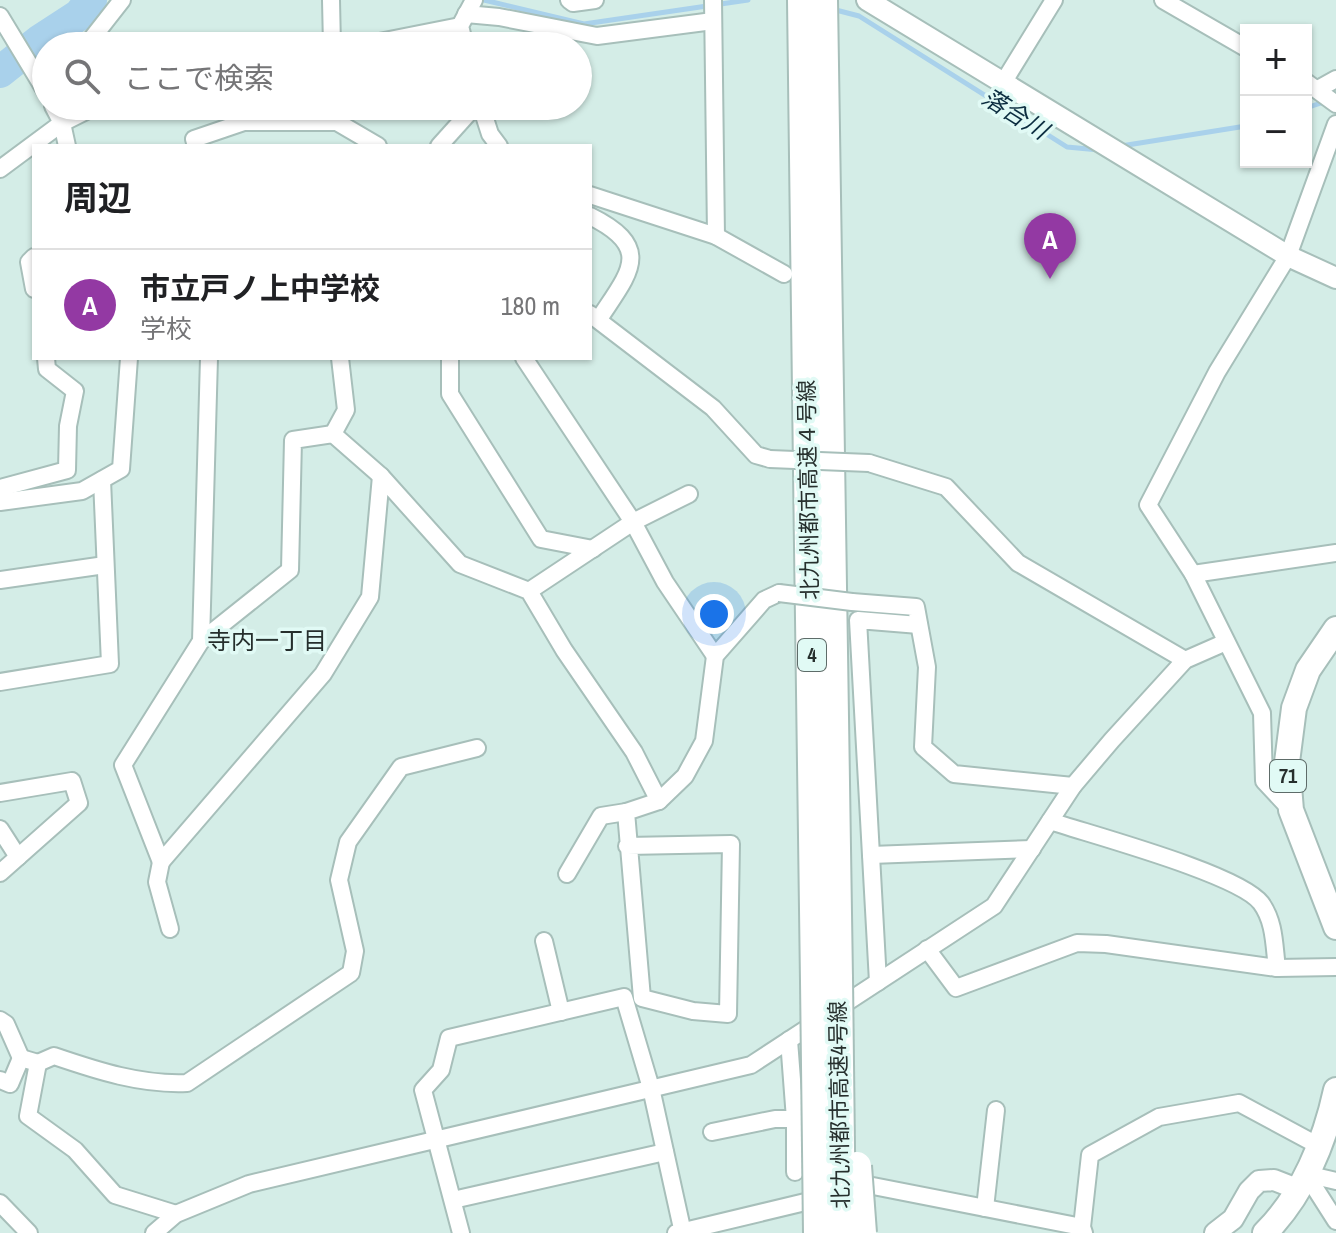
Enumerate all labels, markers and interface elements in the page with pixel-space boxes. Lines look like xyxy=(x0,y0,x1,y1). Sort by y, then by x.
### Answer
map controls xyxy=(1240,24,1312,168)
button: + xyxy=(1240,24,1312,96)
search box xyxy=(32,32,592,120)
icon: search xyxy=(60,54,104,98)
text: ここで検索 xyxy=(124,58,274,98)
water label: 落合川 xyxy=(977,81,1057,147)
button: − xyxy=(1240,96,1312,168)
text: 周辺 xyxy=(64,175,132,221)
pin: A xyxy=(1024,213,1076,279)
text: 市立戸ノ上中学校 xyxy=(140,268,380,308)
text: A xyxy=(82,288,98,323)
text: 180 m xyxy=(501,288,560,323)
text: 学校 xyxy=(140,311,192,346)
street label: 北九州都市高速４号線 xyxy=(791,380,825,600)
your location xyxy=(694,594,734,634)
district label: 寺内一丁目 xyxy=(207,624,327,656)
road number: 4 xyxy=(798,639,826,671)
road number: 71 xyxy=(1270,760,1306,792)
street label: 北九州都市高速4号線 xyxy=(822,1001,856,1209)

